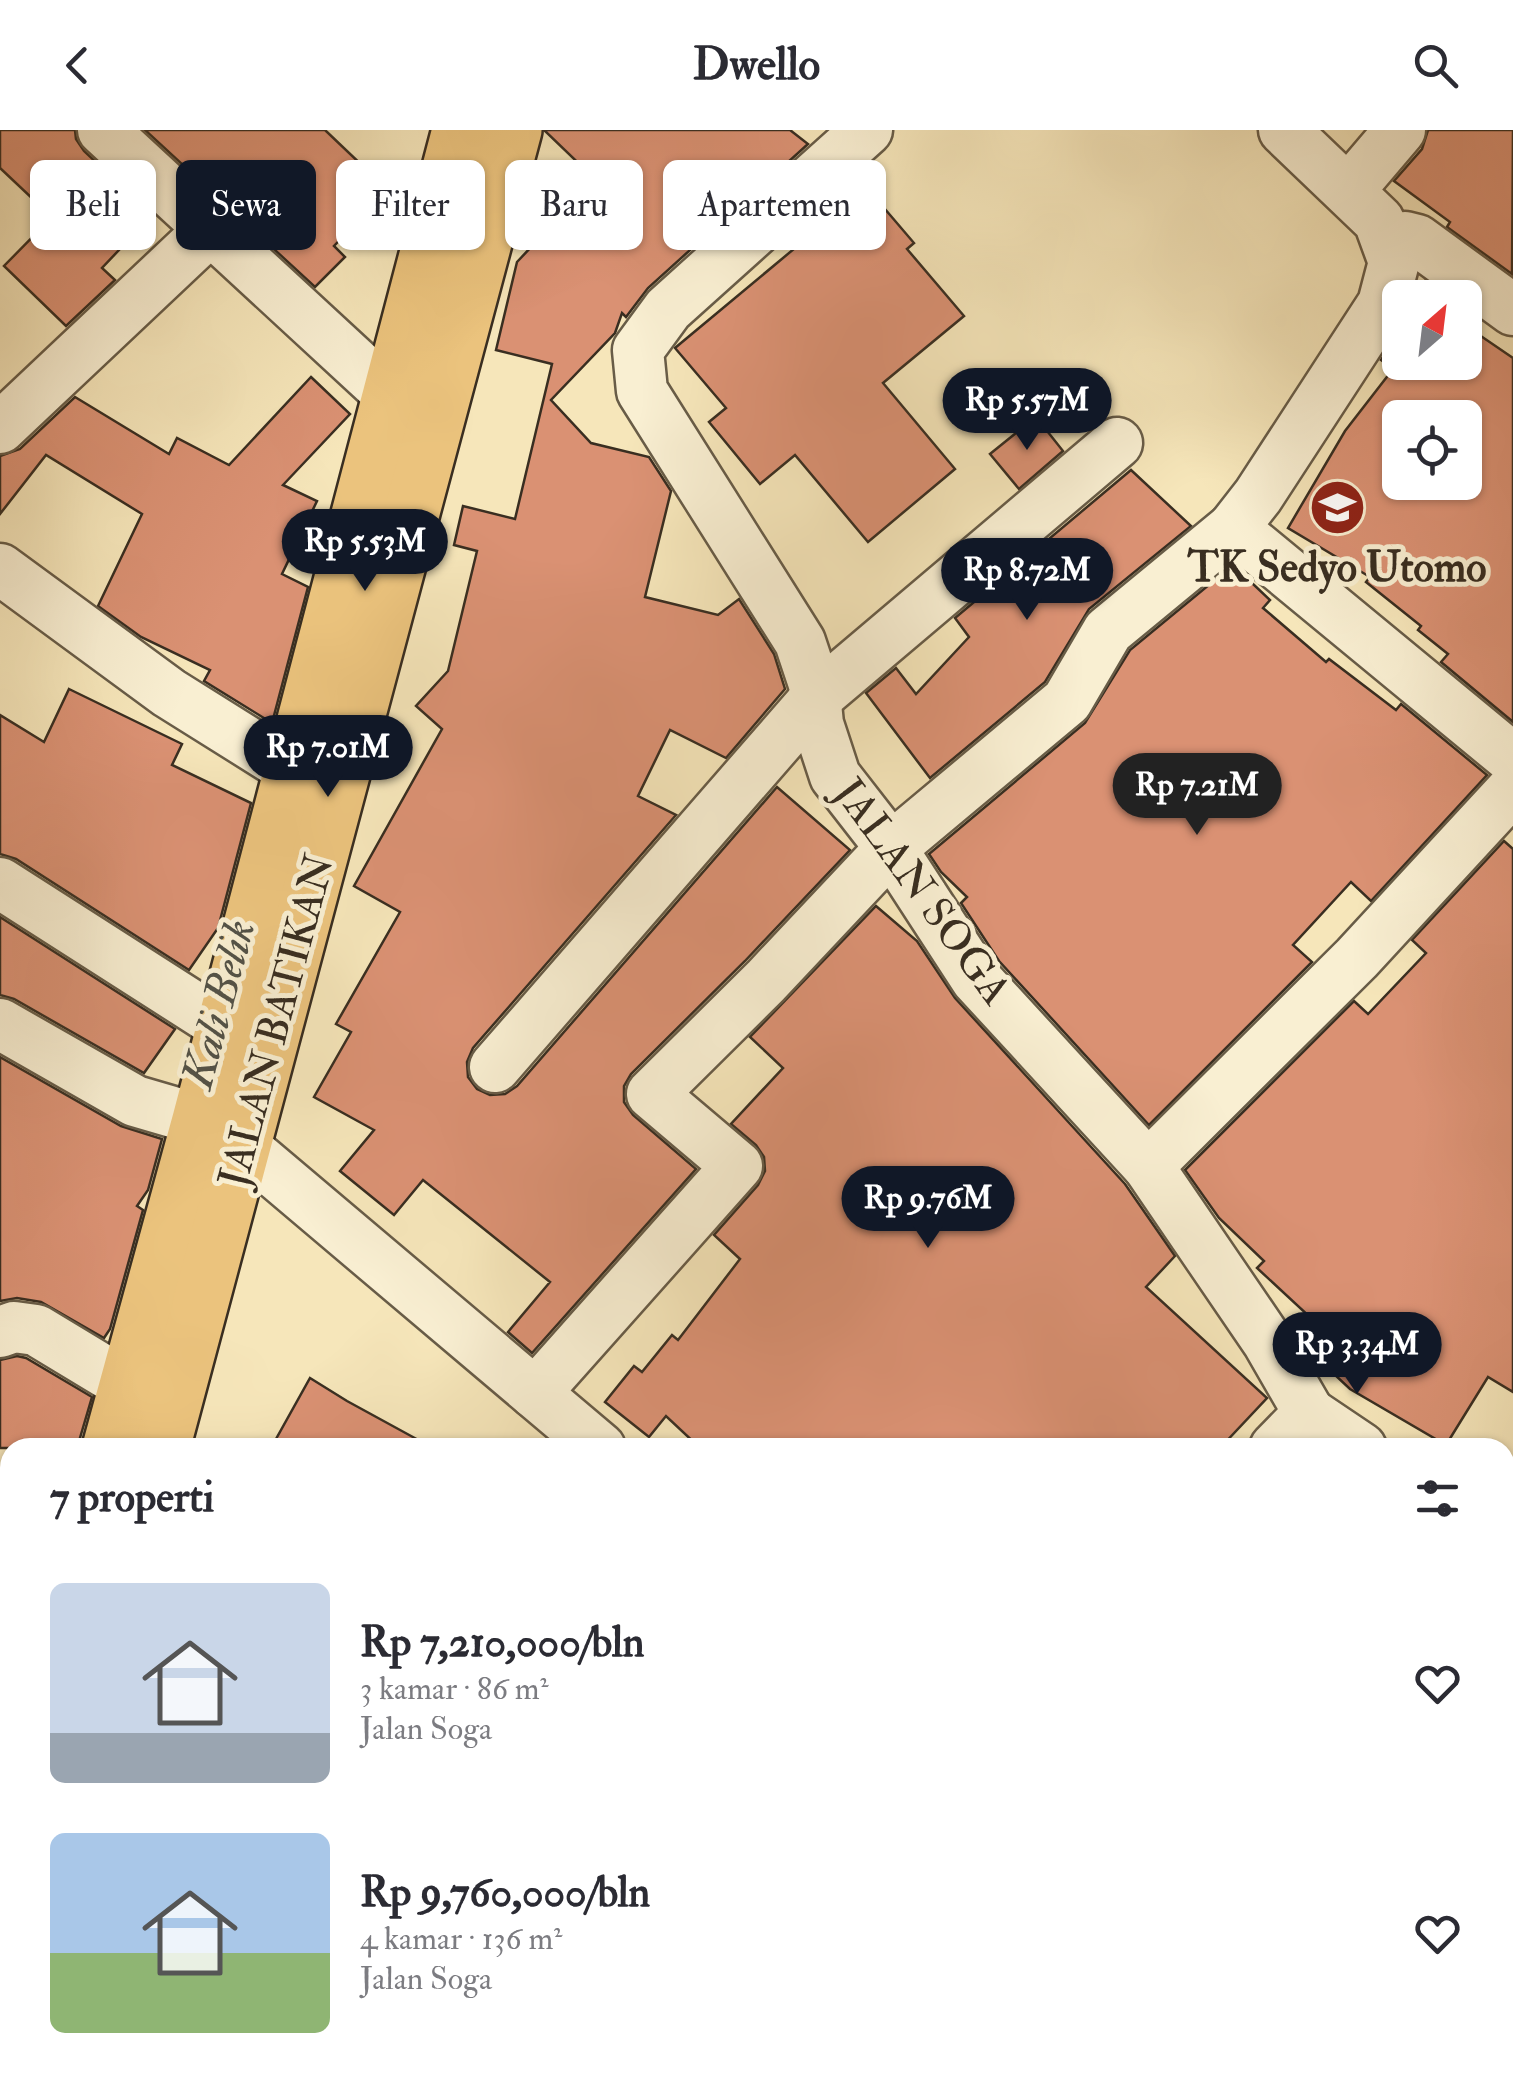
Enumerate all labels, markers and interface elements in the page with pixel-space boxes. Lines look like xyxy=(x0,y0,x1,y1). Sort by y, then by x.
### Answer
text: Dwello xyxy=(693,37,820,93)
icon: back xyxy=(50,38,105,93)
icon: search xyxy=(1408,38,1463,93)
chip: Beli xyxy=(30,160,156,250)
chip: Sewa xyxy=(176,160,316,250)
chip: Filter xyxy=(336,160,485,250)
chip: Baru xyxy=(505,160,643,250)
chip: Apartemen xyxy=(663,160,886,250)
north arrow xyxy=(1382,280,1482,380)
map controls xyxy=(1382,280,1482,500)
pin: Rp 5.57M xyxy=(924,368,1130,453)
text: Rp 5.57M xyxy=(965,380,1089,420)
button: locate xyxy=(1382,400,1482,500)
school or university icon: TK Sedyo Utomo xyxy=(1307,478,1367,538)
pin: Rp 5.53M xyxy=(262,509,468,594)
text: Rp 5.53M xyxy=(304,521,426,561)
pin: Rp 8.72M xyxy=(924,538,1130,623)
place label: TK Sedyo Utomo xyxy=(1187,542,1486,595)
text: Rp 8.72M xyxy=(963,550,1091,590)
pin: Rp 7.01M xyxy=(225,715,431,800)
text: Rp 7.01M xyxy=(266,727,390,767)
pin: Rp 7.21M xyxy=(1094,753,1300,838)
text: Rp 7.21M xyxy=(1135,765,1259,805)
street label: JALAN SOGA xyxy=(822,768,1022,1015)
street label: JALAN BATIKAN xyxy=(207,848,347,1194)
water label: Kali Belik xyxy=(169,914,268,1096)
pin: Rp 9.76M xyxy=(825,1166,1031,1251)
text: Rp 9.76M xyxy=(864,1178,992,1218)
pin: Rp 3.34M xyxy=(1254,1312,1460,1397)
text: Rp 3.34M xyxy=(1295,1324,1419,1364)
icon: filters xyxy=(1410,1471,1465,1526)
text: 7 properti xyxy=(50,1472,214,1524)
text: Rp 7,210,000/bln xyxy=(360,1617,644,1669)
icon: home xyxy=(130,1623,250,1743)
icon: heart xyxy=(1410,1656,1465,1711)
text: 3 kamar · 86 m² xyxy=(360,1669,549,1709)
text: Jalan Soga xyxy=(360,1709,492,1749)
text: Rp 9,760,000/bln xyxy=(360,1867,650,1919)
icon: home xyxy=(130,1873,250,1993)
icon: heart xyxy=(1410,1906,1465,1961)
text: 4 kamar · 136 m² xyxy=(360,1919,562,1959)
text: Jalan Soga xyxy=(360,1959,492,1999)

